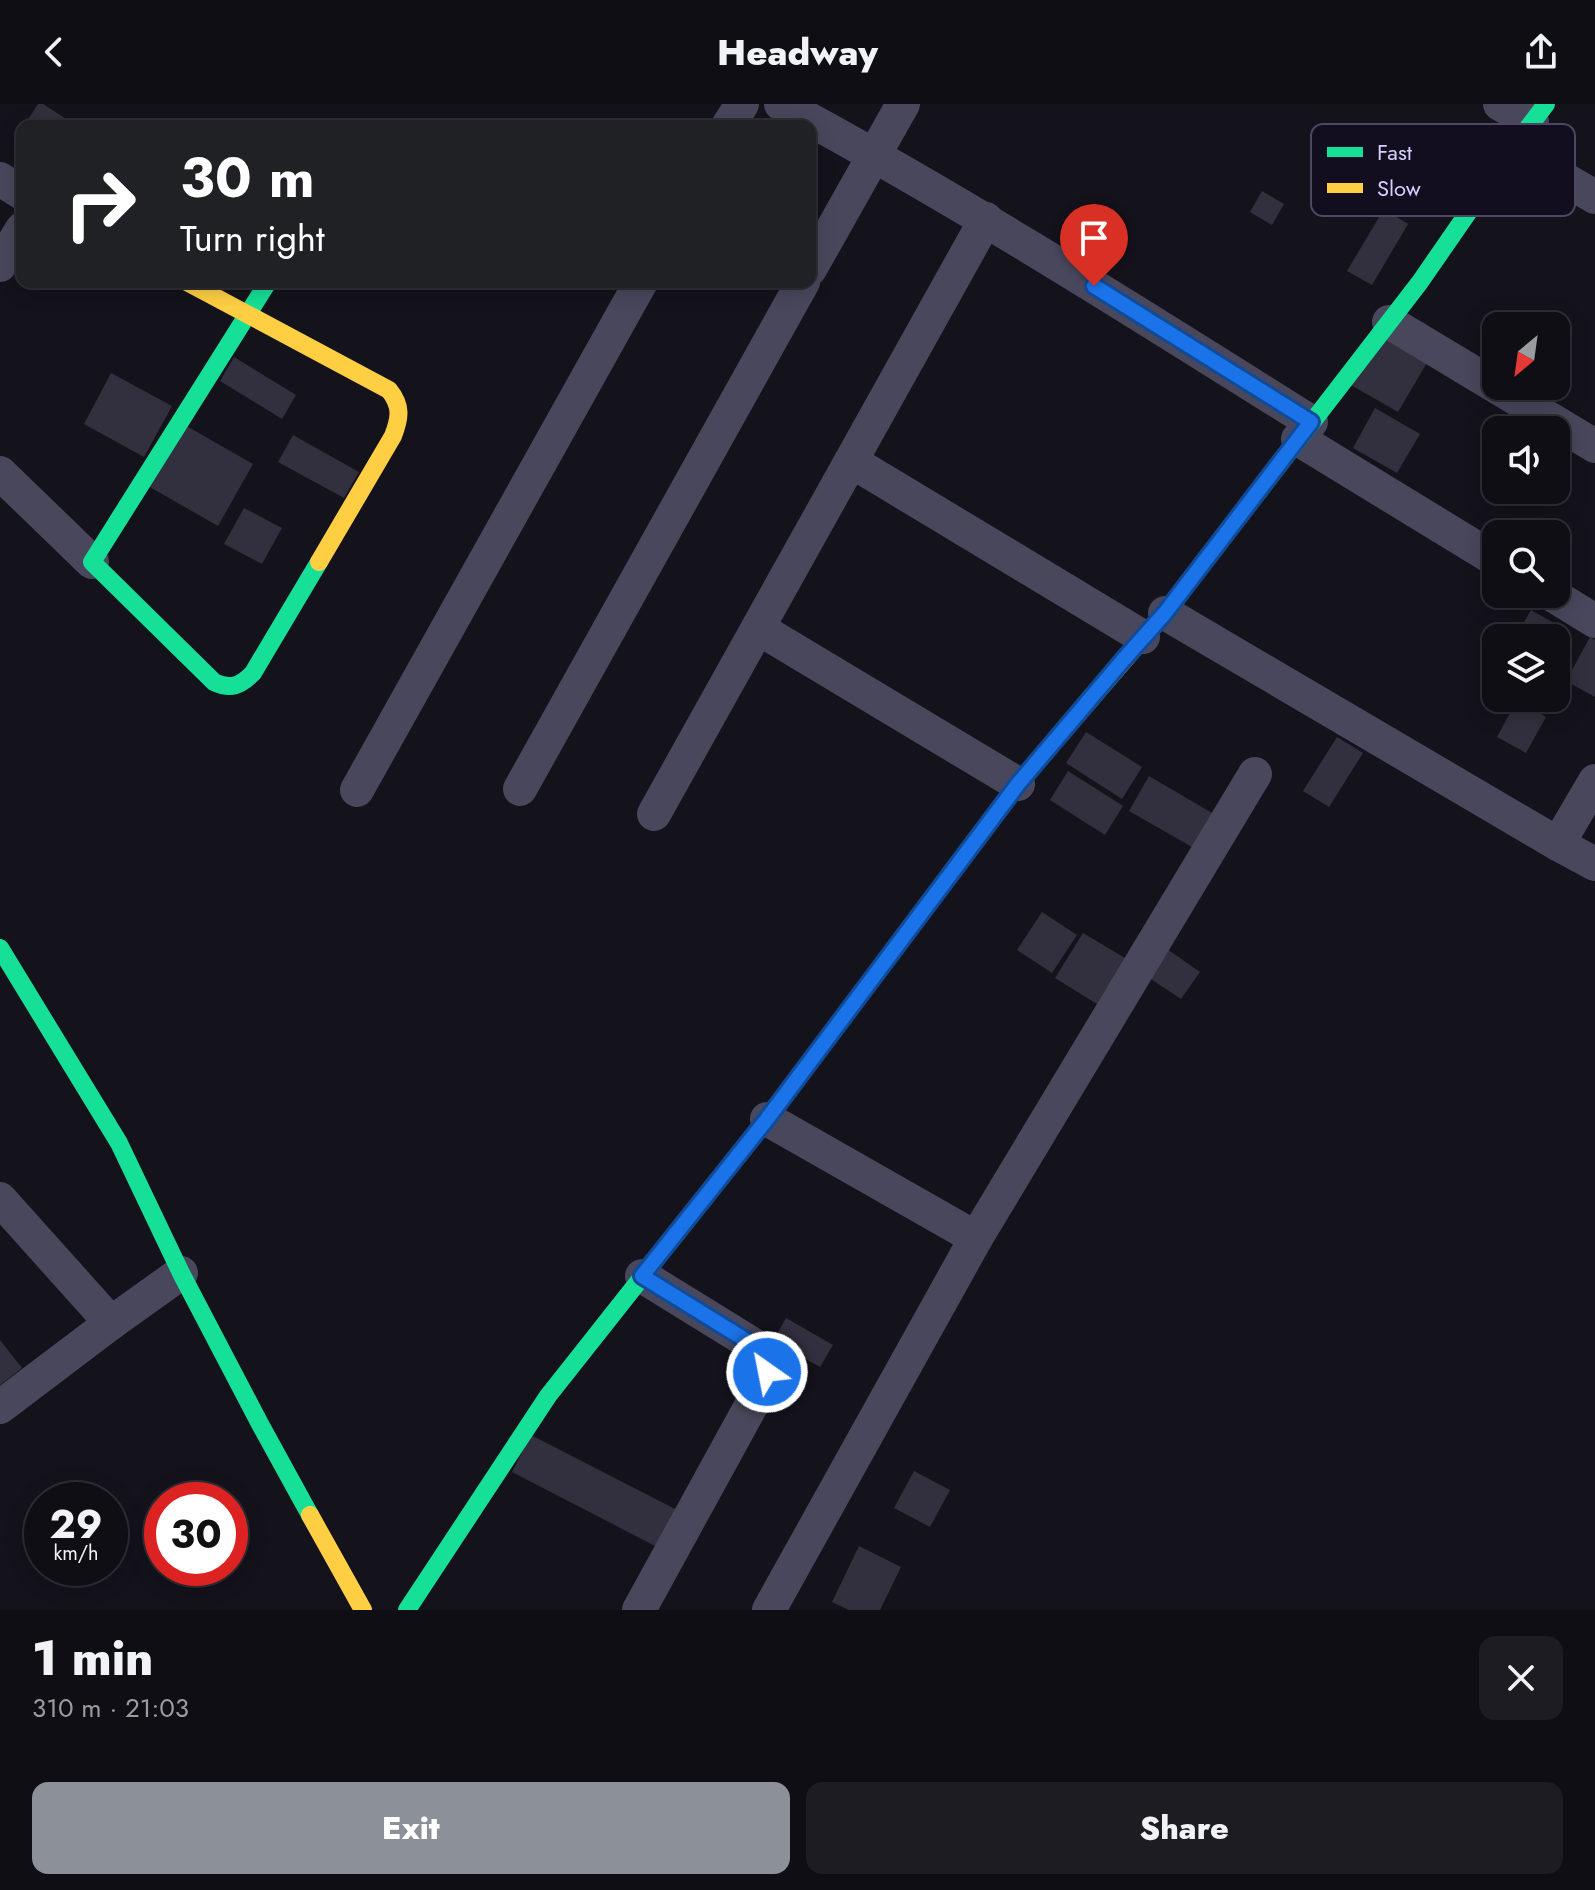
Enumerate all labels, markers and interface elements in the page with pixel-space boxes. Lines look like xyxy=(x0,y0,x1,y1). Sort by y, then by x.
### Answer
text: Headway xyxy=(717,26,878,78)
icon: back xyxy=(32,30,76,74)
icon: share xyxy=(1519,30,1563,74)
legend xyxy=(1311,124,1575,216)
text: Fast xyxy=(1377,136,1413,168)
text: 30 m xyxy=(180,137,315,218)
icon: right xyxy=(48,152,152,256)
text: Slow xyxy=(1377,172,1421,204)
pin xyxy=(1060,204,1128,286)
text: Turn right xyxy=(180,212,325,264)
icon: arrive xyxy=(1072,216,1116,260)
north arrow xyxy=(1482,312,1570,400)
map controls xyxy=(1482,312,1570,712)
button: sound xyxy=(1482,416,1570,504)
button: search xyxy=(1482,520,1570,608)
button: layers xyxy=(1482,624,1570,712)
position arrow xyxy=(725,1330,809,1414)
speed limit sign: 30 xyxy=(144,1482,248,1586)
text: 29 xyxy=(50,1495,103,1553)
text: km/h xyxy=(53,1539,99,1568)
text: 1 min xyxy=(32,1624,153,1693)
button: close xyxy=(1479,1636,1563,1720)
text: 310 m · 21:03 xyxy=(32,1689,189,1727)
button: Exit xyxy=(32,1782,790,1874)
button: Share xyxy=(806,1782,1563,1874)

